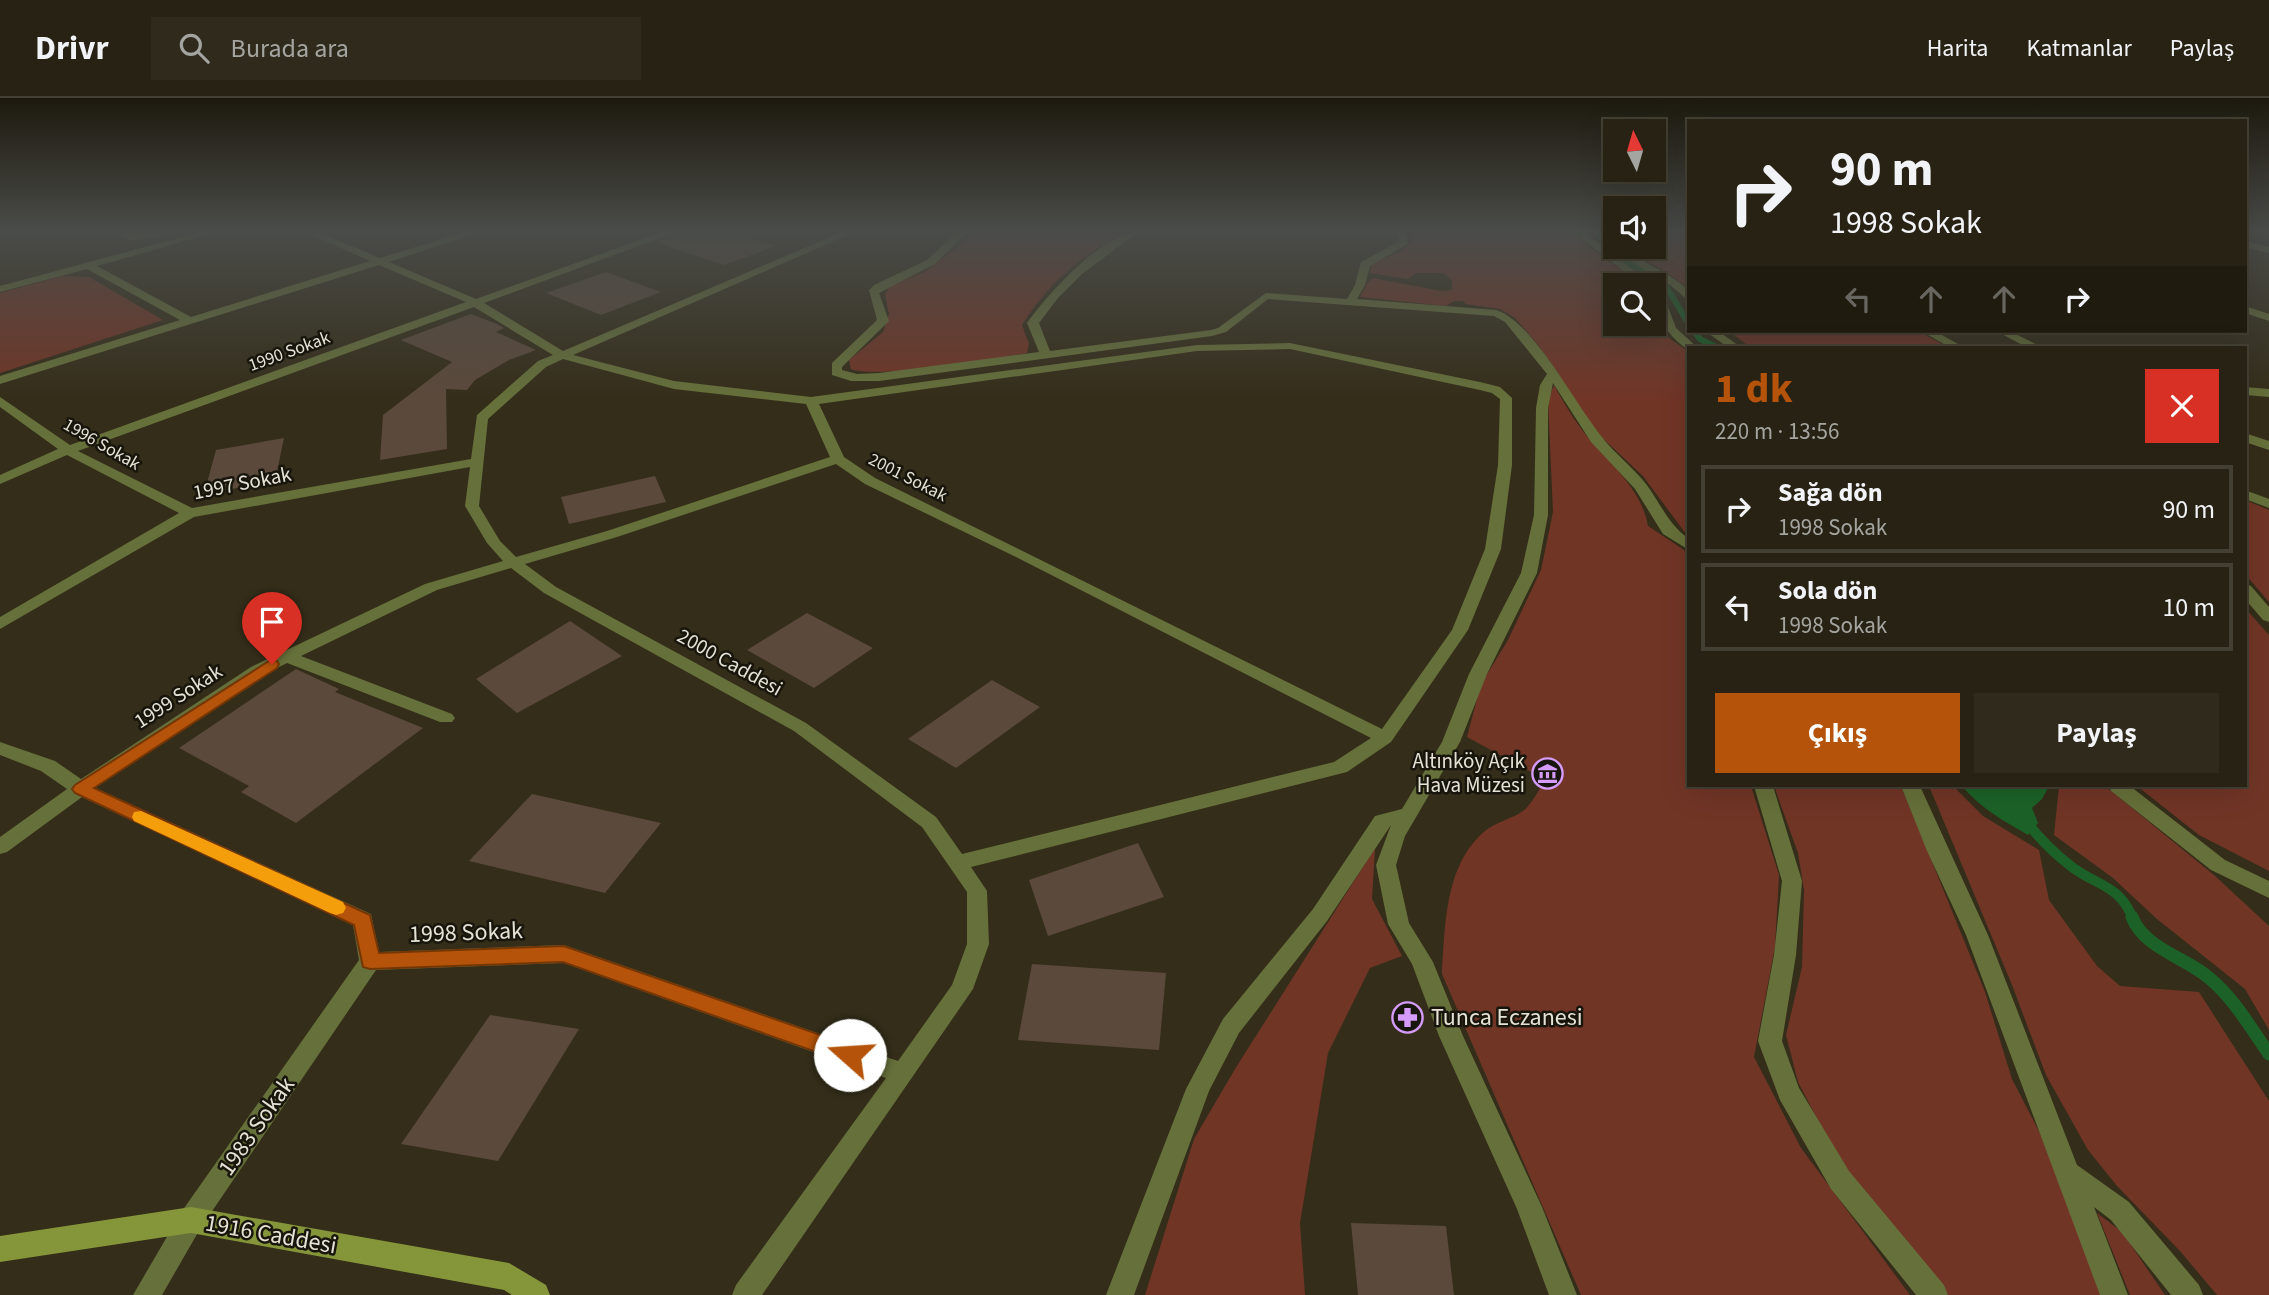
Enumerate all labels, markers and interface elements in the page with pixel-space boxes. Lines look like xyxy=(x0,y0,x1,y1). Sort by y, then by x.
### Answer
search box xyxy=(151,17,641,80)
text: Drivr xyxy=(35,25,109,72)
icon: search xyxy=(175,29,213,67)
text: Burada ara xyxy=(231,30,349,67)
text: Harita xyxy=(1927,31,1988,66)
text: Katmanlar xyxy=(2026,31,2132,66)
text: Paylaş xyxy=(2170,31,2234,66)
north arrow xyxy=(1603,119,1666,182)
map controls xyxy=(1603,119,1666,336)
text: 90 m xyxy=(1830,135,1934,205)
icon: right xyxy=(1715,147,1806,238)
button: sound xyxy=(1603,196,1666,259)
text: 1998 Sokak xyxy=(1830,200,1982,246)
button: search xyxy=(1603,273,1666,336)
icon: left xyxy=(1839,280,1877,318)
icon: ahead xyxy=(1912,280,1950,318)
icon: ahead xyxy=(1985,280,2023,318)
icon: right xyxy=(2058,280,2096,318)
street label: 1990 Sokak xyxy=(245,325,334,378)
text: 1 dk xyxy=(1715,359,1793,419)
button: close xyxy=(2145,369,2219,443)
street label: 1996 Sokak xyxy=(58,412,145,477)
text: 220 m · 13:56 xyxy=(1715,415,1839,448)
street label: 2001 Sokak xyxy=(864,447,952,508)
street label: 1997 Sokak xyxy=(190,459,294,507)
text: Sağa dön xyxy=(1778,474,1883,511)
icon: right xyxy=(1719,490,1757,528)
text: 90 m xyxy=(2162,491,2215,528)
text: 1998 Sokak xyxy=(1778,511,1887,544)
text: Sola dön xyxy=(1778,572,1877,609)
icon: left xyxy=(1719,588,1757,626)
text: 10 m xyxy=(2162,589,2215,626)
pin xyxy=(242,592,302,664)
icon: arrive xyxy=(253,603,291,641)
text: 1998 Sokak xyxy=(1778,609,1887,642)
street label: 2000 Caddesi xyxy=(672,621,788,703)
street label: 1999 Sokak xyxy=(128,656,228,736)
button: Çıkış xyxy=(1715,693,1960,773)
button: Paylaş xyxy=(1974,693,2219,773)
place label: Altınköy Açık Hava Müzesi xyxy=(1413,746,1526,800)
museum icon: Altınköy Açık Hava Müzesi xyxy=(1531,756,1565,790)
street label: 1998 Sokak xyxy=(408,913,524,952)
pharmacy icon: Tunca Eczanesi xyxy=(1391,1000,1425,1034)
place label: Tunca Eczanesi xyxy=(1431,1000,1583,1035)
position arrow xyxy=(813,1018,887,1092)
street label: 1983 Sokak xyxy=(209,1069,303,1183)
street label: 1916 Caddesi xyxy=(202,1206,339,1263)

